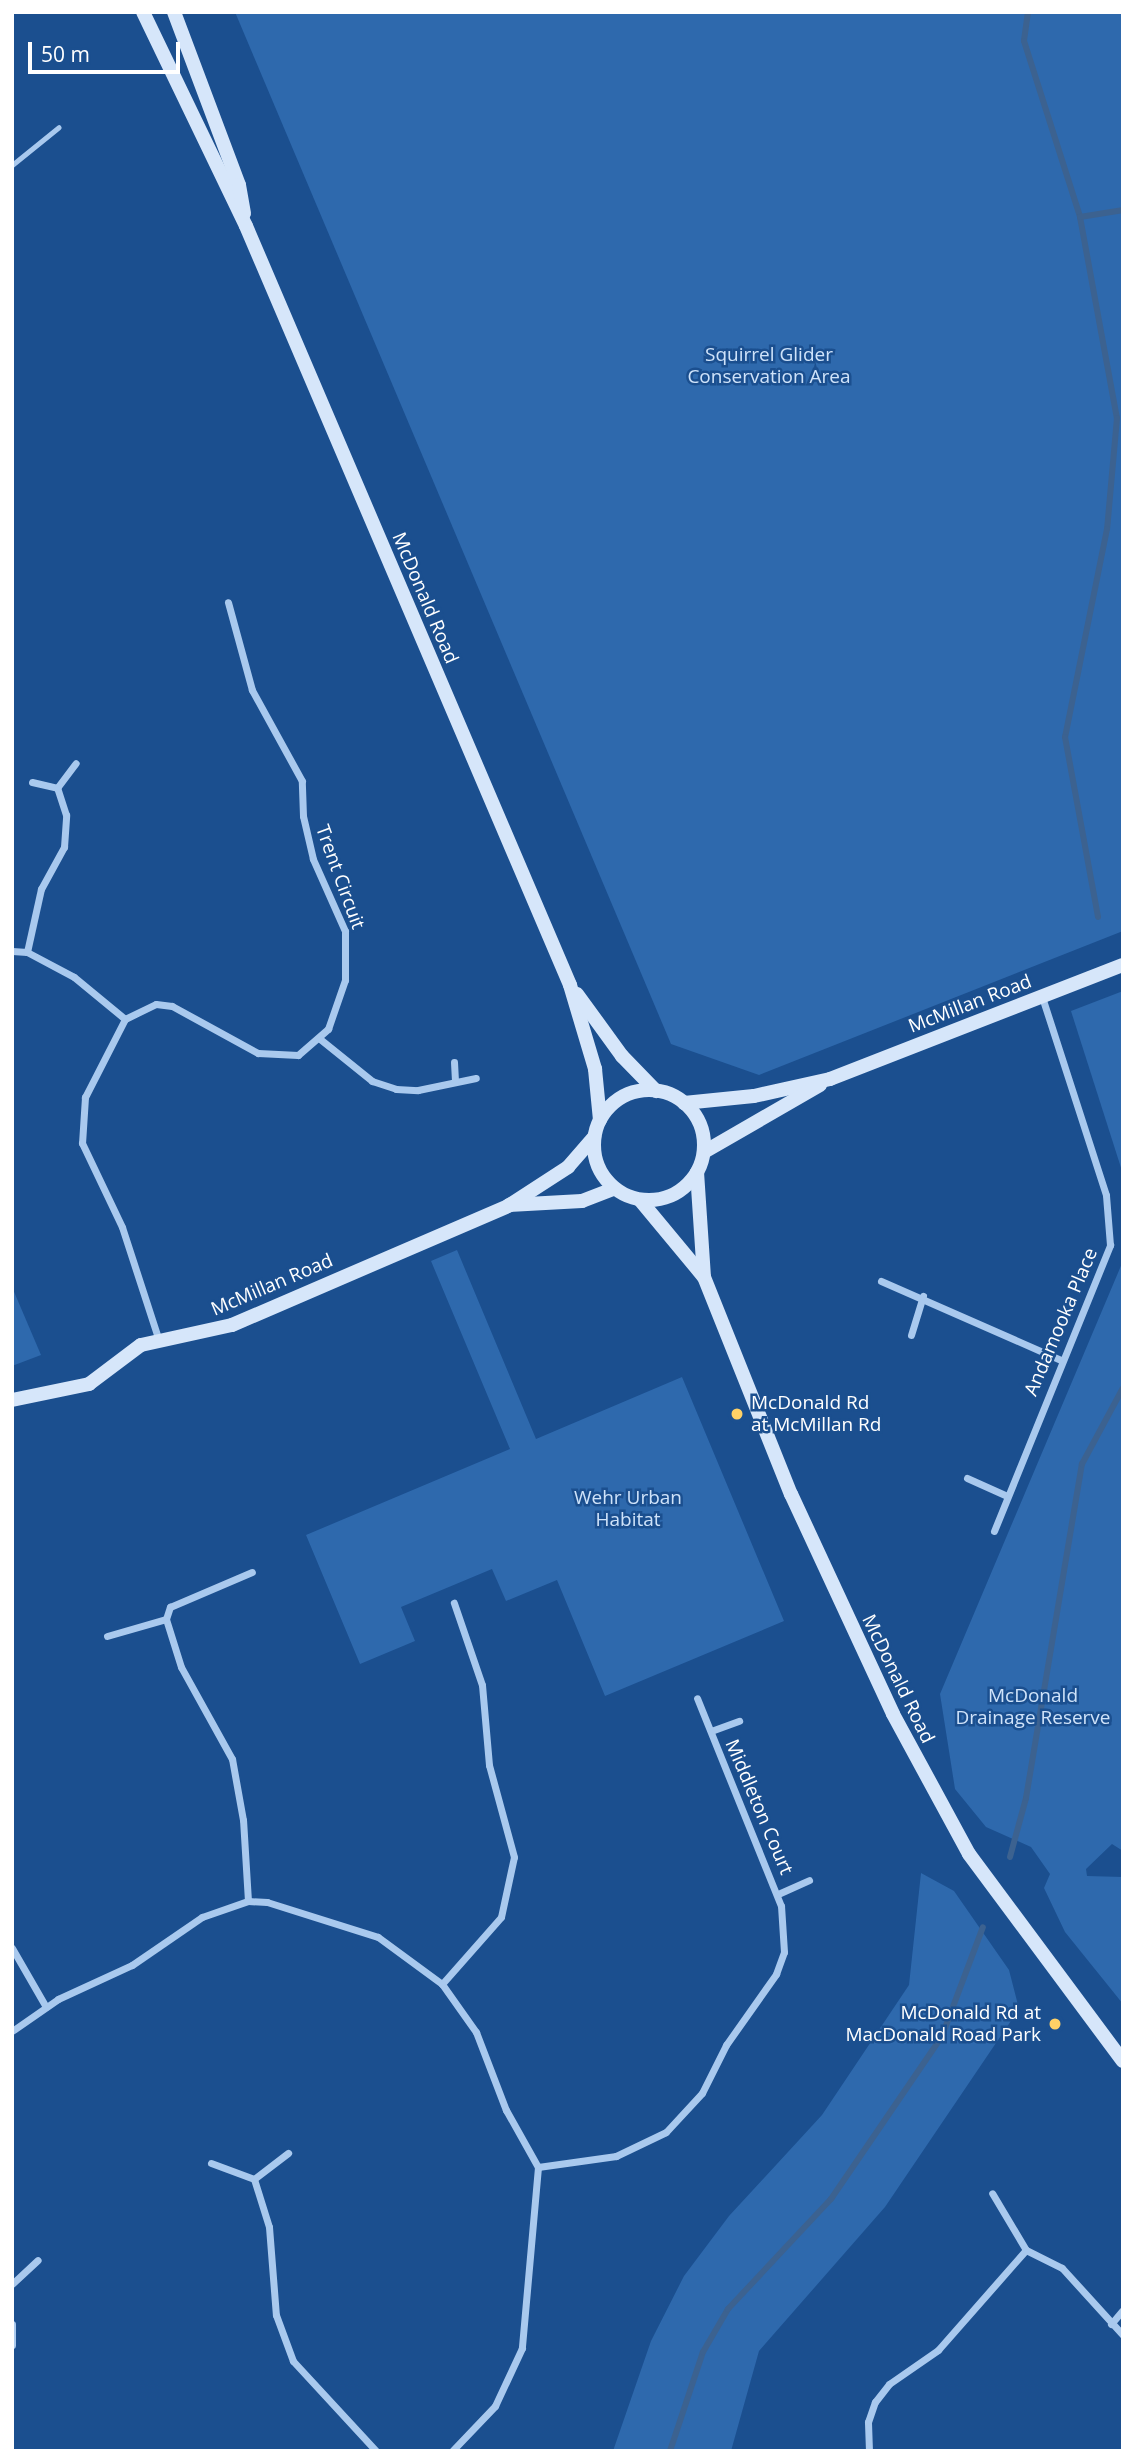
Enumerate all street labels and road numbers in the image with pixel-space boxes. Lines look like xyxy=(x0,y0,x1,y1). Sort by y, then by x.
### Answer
street label: McDonald Road xyxy=(387,529,463,667)
street label: Trent Circuit xyxy=(311,822,369,932)
street label: McMillan Road xyxy=(905,970,1035,1038)
street label: Andamooka Place xyxy=(1020,1245,1102,1399)
street label: McMillan Road xyxy=(208,1249,336,1321)
street label: McDonald Road xyxy=(857,1611,939,1747)
street label: Middleton Court xyxy=(720,1736,798,1878)

